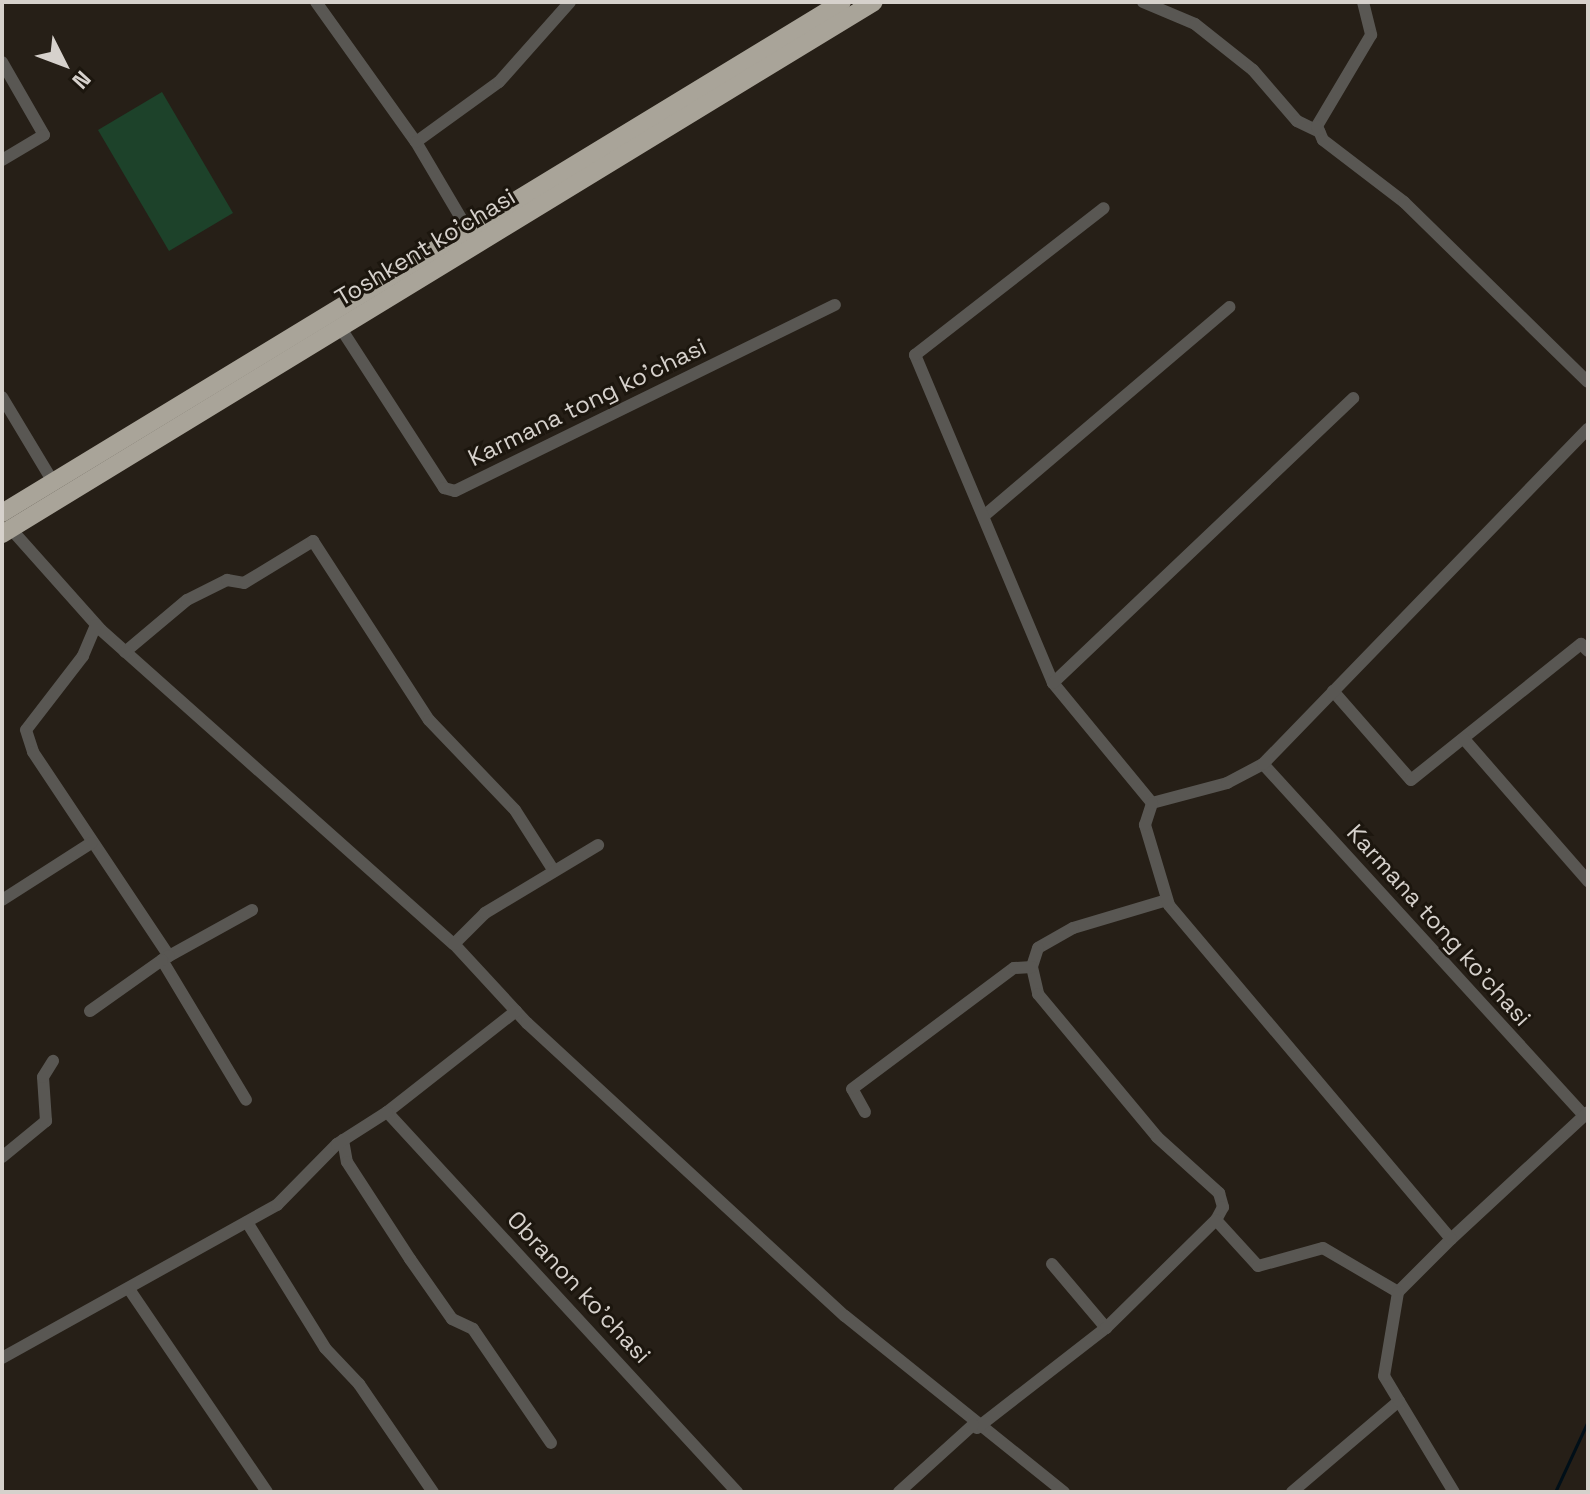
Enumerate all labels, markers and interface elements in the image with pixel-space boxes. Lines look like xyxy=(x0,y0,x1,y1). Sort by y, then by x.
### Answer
north arrow xyxy=(24,24,104,104)
text: N xyxy=(66,65,97,95)
street label: Toshkent ko'chasi xyxy=(330,182,520,312)
street label: Karmana tong ko'chasi xyxy=(463,332,711,472)
street label: Karmana tong ko'chasi xyxy=(1341,818,1537,1032)
street label: Obranon ko'chasi xyxy=(501,1205,657,1369)

